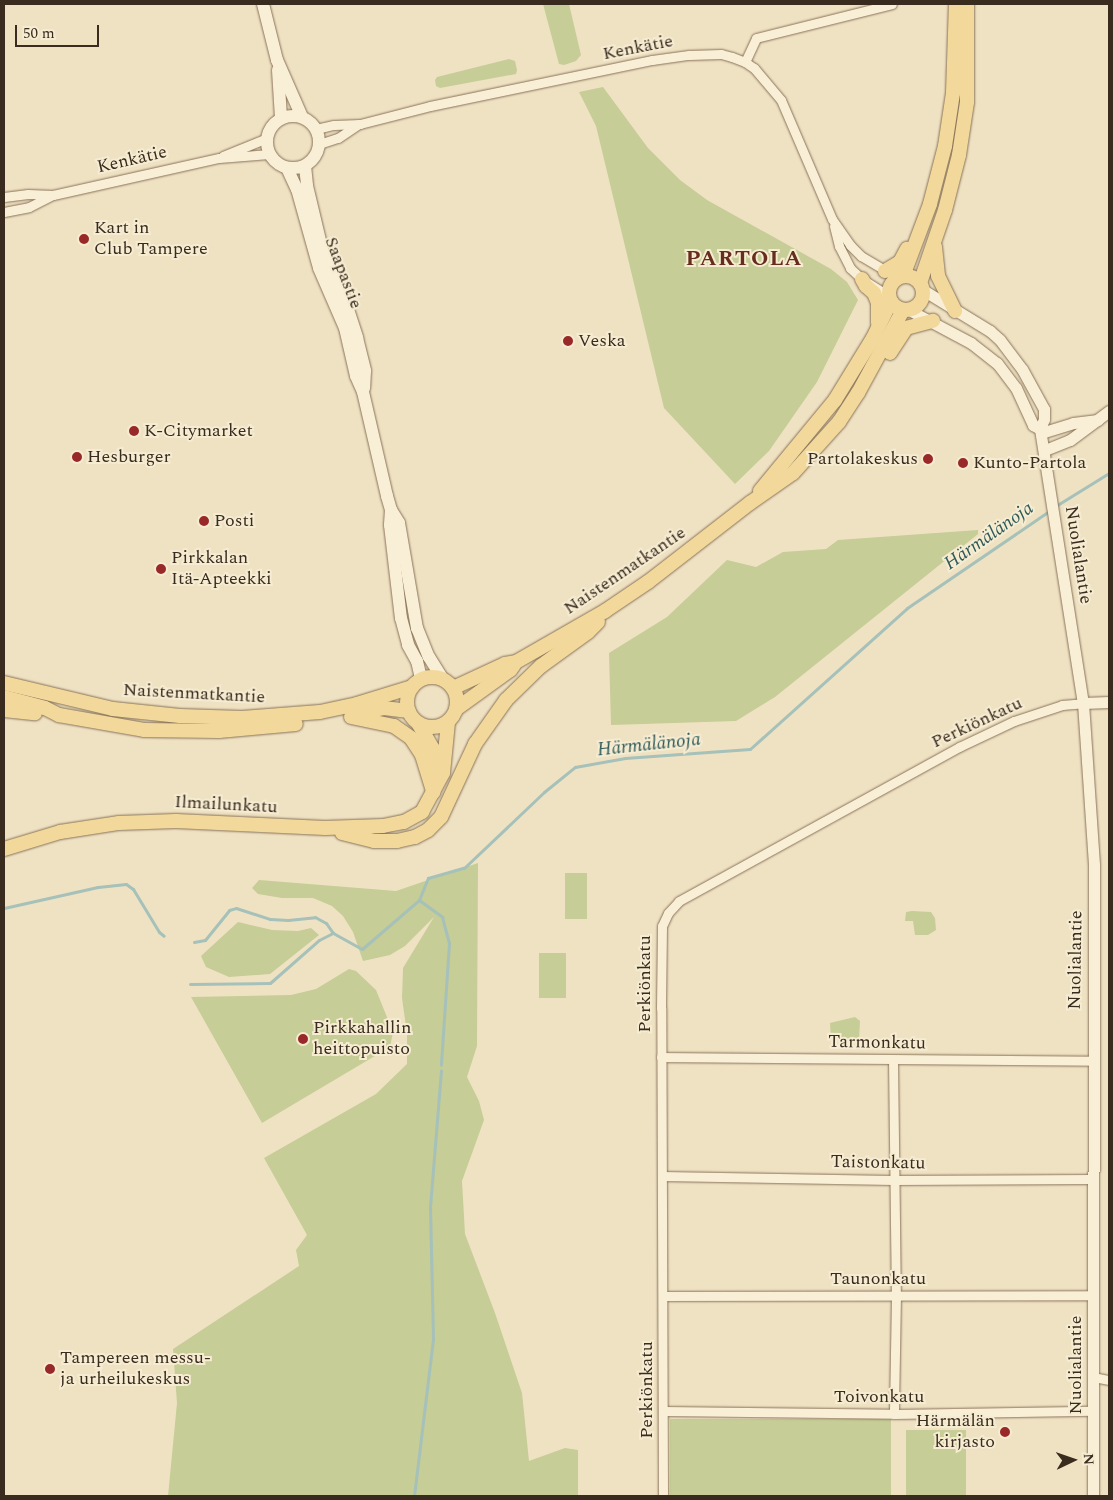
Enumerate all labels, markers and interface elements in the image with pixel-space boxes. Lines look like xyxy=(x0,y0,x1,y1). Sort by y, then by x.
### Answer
scale bar xyxy=(18,15,101,47)
text: 50 m xyxy=(23,22,55,45)
street label: Kenkätie xyxy=(601,31,675,65)
street label: Kenkätie xyxy=(95,141,169,179)
place label: Kart in Club Tampere xyxy=(94,218,208,260)
marker: Kart in Club Tampere xyxy=(78,233,90,245)
street label: Saapastie xyxy=(319,234,367,312)
district label: PARTOLA xyxy=(685,246,803,272)
place label: Veska xyxy=(578,330,625,352)
marker: Veska xyxy=(562,335,574,347)
place label: K-Citymarket xyxy=(144,420,253,442)
marker: K-Citymarket xyxy=(128,425,140,437)
place label: Hesburger xyxy=(87,446,171,468)
place label: Partolakeskus xyxy=(807,448,918,470)
marker: Hesburger xyxy=(71,451,83,463)
place label: Kunto-Partola xyxy=(973,452,1086,474)
marker: Partolakeskus xyxy=(922,453,934,465)
marker: Kunto-Partola xyxy=(957,457,969,469)
water label: Härmälänoja xyxy=(940,497,1038,575)
street label: Nuolialantie xyxy=(1060,504,1096,606)
place label: Posti xyxy=(214,510,254,532)
marker: Posti xyxy=(198,515,210,527)
street label: Naistenmatkantie xyxy=(560,522,690,620)
place label: Pirkkalan Itä-Apteekki xyxy=(171,548,272,590)
marker: Pirkkalan Itä-Apteekki xyxy=(155,563,167,575)
street label: Naistenmatkantie xyxy=(122,679,266,709)
street label: Perkiönkatu xyxy=(928,693,1026,753)
water label: Härmälänoja xyxy=(596,728,702,762)
street label: Ilmailunkatu xyxy=(174,792,278,818)
street label: Nuolialantie xyxy=(1064,910,1088,1010)
street label: Perkiönkatu xyxy=(634,935,656,1033)
place label: Pirkkahallin heittopuisto xyxy=(313,1018,411,1060)
street label: Tarmonkatu xyxy=(828,1031,926,1055)
marker: Pirkkahallin heittopuisto xyxy=(297,1033,309,1045)
street label: Taistonkatu xyxy=(830,1151,926,1175)
street label: Taunonkatu xyxy=(830,1268,926,1290)
street label: Nuolialantie xyxy=(1065,1315,1087,1415)
street label: Perkiönkatu xyxy=(636,1341,658,1439)
place label: Tampereen messu- ja urheilukeskus xyxy=(60,1348,211,1390)
marker: Tampereen messu- ja urheilukeskus xyxy=(44,1363,56,1375)
street label: Toivonkatu xyxy=(834,1386,924,1408)
place label: Härmälän kirjasto xyxy=(916,1411,995,1454)
marker: Härmälän kirjasto xyxy=(999,1426,1011,1438)
north arrow xyxy=(1048,1435,1098,1485)
text: N xyxy=(1078,1453,1099,1465)

